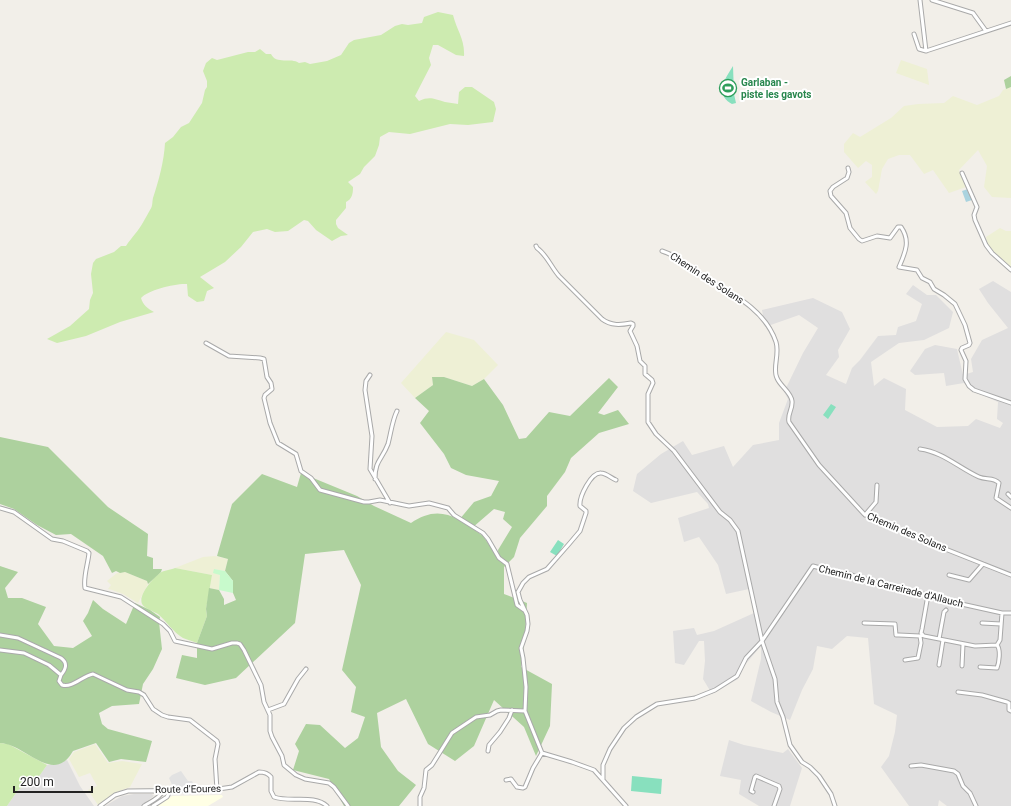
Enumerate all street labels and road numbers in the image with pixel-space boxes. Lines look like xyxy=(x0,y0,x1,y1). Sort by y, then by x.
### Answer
street label: Chemin des Solans xyxy=(668,250,746,306)
street label: Chemin des Solans xyxy=(866,510,948,554)
street label: Chemin de la Carreirade d'Allauch xyxy=(818,563,964,609)
street label: Route d'Eoures xyxy=(155,783,221,795)

